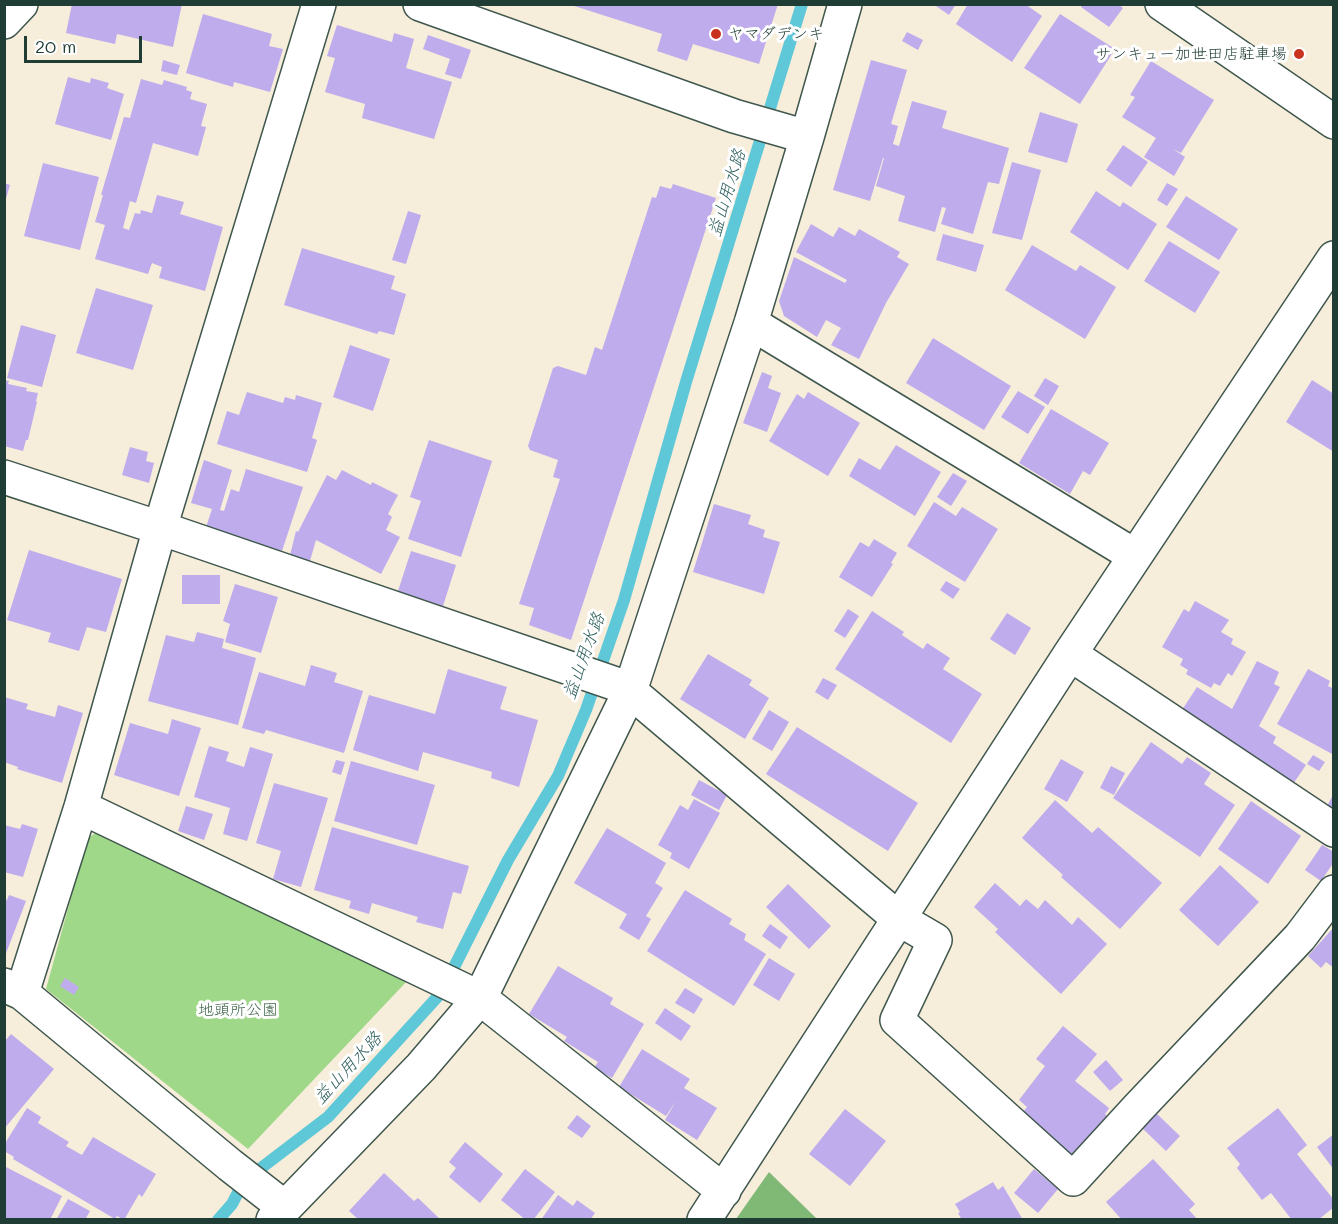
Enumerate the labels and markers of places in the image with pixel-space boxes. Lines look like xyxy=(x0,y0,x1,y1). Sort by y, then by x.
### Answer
place label: ヤマダデンキ xyxy=(728,24,824,44)
marker: ヤマダデンキ xyxy=(709,27,723,41)
place label: サンキュー加世田店駐車場 xyxy=(1095,44,1287,64)
marker: サンキュー加世田店駐車場 xyxy=(1292,47,1306,61)

